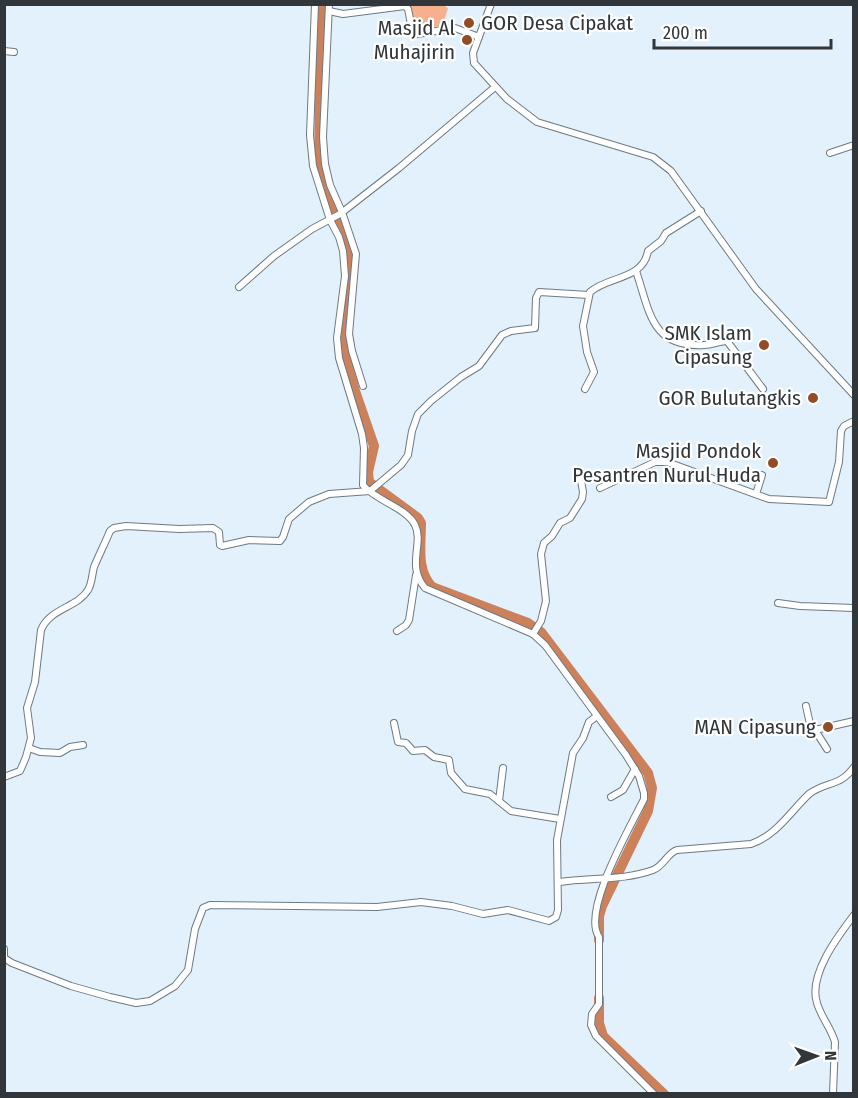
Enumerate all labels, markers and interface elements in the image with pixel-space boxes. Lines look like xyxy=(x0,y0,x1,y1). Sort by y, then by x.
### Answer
place label: GOR Desa Cipakat xyxy=(481,10,633,36)
scale bar xyxy=(654,12,831,50)
place label: Masjid Al Muhajirin xyxy=(374,15,455,65)
marker: GOR Desa Cipakat xyxy=(462,16,476,30)
text: 200 m xyxy=(663,22,708,44)
marker: Masjid Al Muhajirin xyxy=(460,33,474,47)
place label: SMK Islam Cipasung xyxy=(664,320,752,370)
marker: SMK Islam Cipasung xyxy=(757,338,771,352)
place label: GOR Bulutangkis xyxy=(658,385,801,411)
marker: GOR Bulutangkis xyxy=(806,391,820,405)
place label: Masjid Pondok Pesantren Nurul Huda xyxy=(572,438,761,488)
marker: Masjid Pondok Pesantren Nurul Huda xyxy=(766,456,780,470)
place label: MAN Cipasung xyxy=(694,714,816,740)
marker: MAN Cipasung xyxy=(821,720,835,734)
north arrow xyxy=(786,1026,846,1086)
text: N xyxy=(821,1051,840,1061)

